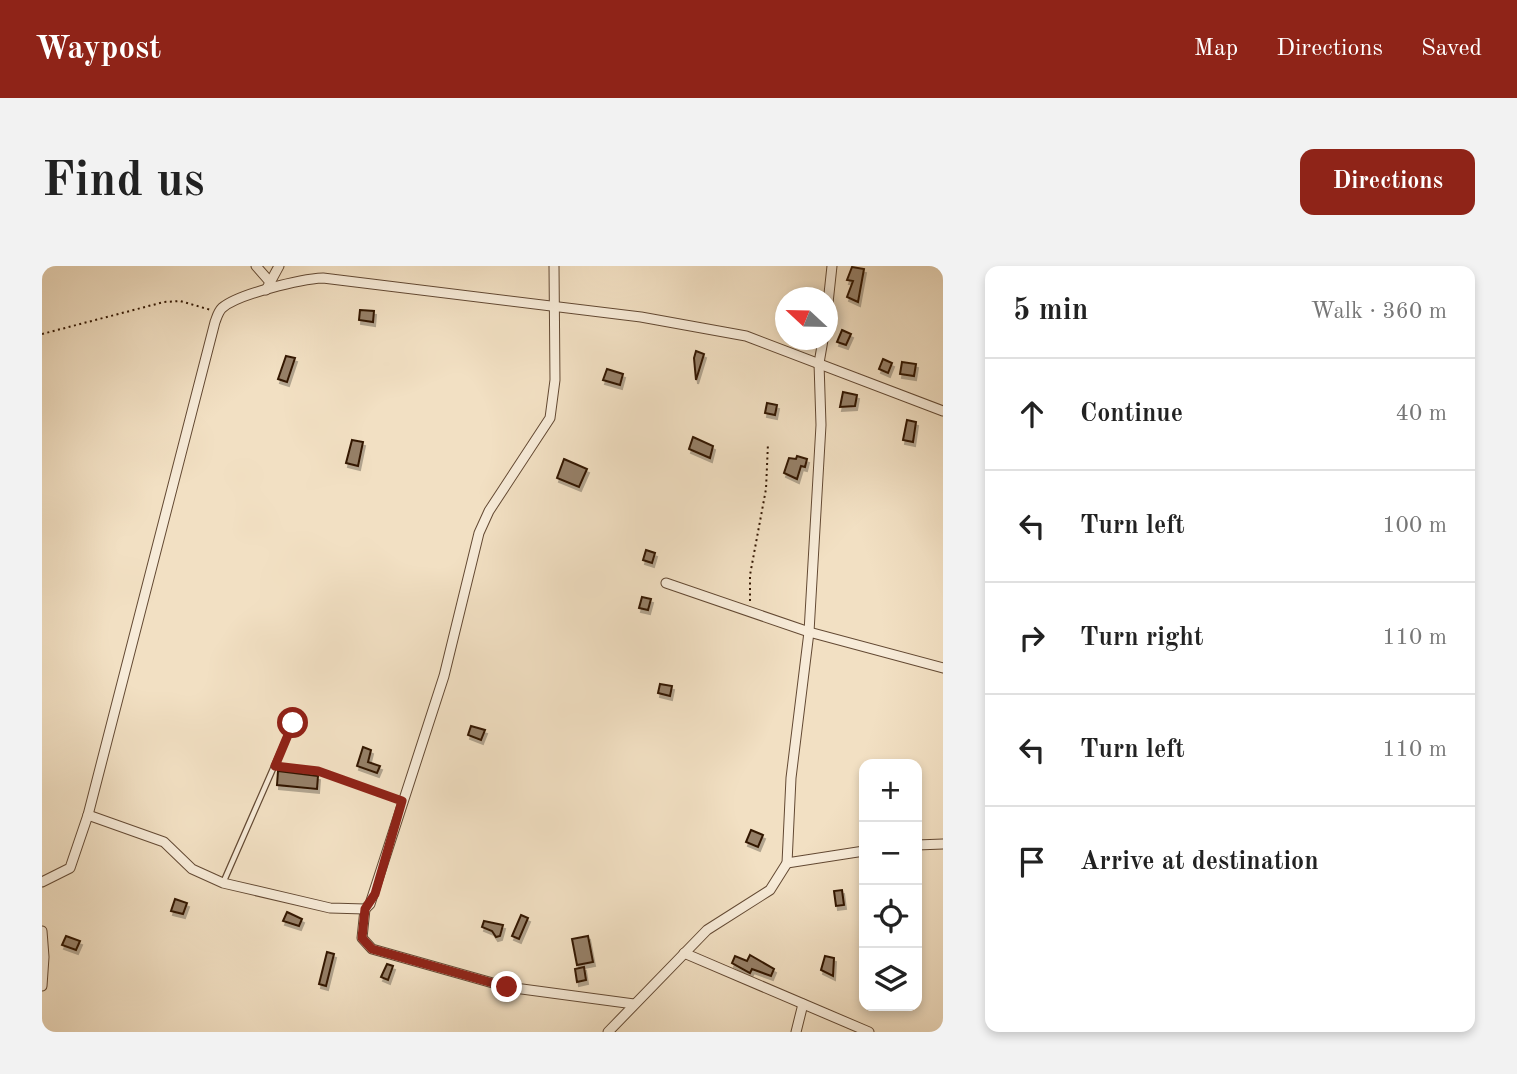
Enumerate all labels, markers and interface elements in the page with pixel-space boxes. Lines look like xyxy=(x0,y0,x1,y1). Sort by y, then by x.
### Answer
text: Waypost xyxy=(35,33,161,66)
text: Map xyxy=(1194,37,1238,61)
text: Directions xyxy=(1276,37,1383,61)
text: Saved xyxy=(1421,37,1482,61)
button: Directions xyxy=(1300,149,1475,215)
text: Find us xyxy=(42,158,205,207)
north arrow xyxy=(775,287,838,350)
text: 5 min xyxy=(1013,296,1088,326)
text: Walk · 360 m xyxy=(1311,300,1447,323)
icon: ahead xyxy=(1013,395,1051,433)
text: Continue xyxy=(1080,401,1183,427)
text: 40 m xyxy=(1396,402,1447,425)
icon: left xyxy=(1013,507,1051,545)
text: Turn left xyxy=(1080,513,1185,539)
text: 100 m xyxy=(1382,514,1447,537)
icon: right xyxy=(1013,619,1051,657)
text: Turn right xyxy=(1080,625,1203,651)
text: 110 m xyxy=(1382,626,1447,649)
route start xyxy=(277,707,308,738)
icon: left xyxy=(1013,731,1051,769)
text: Turn left xyxy=(1080,737,1185,763)
text: 110 m xyxy=(1382,738,1447,761)
map controls xyxy=(859,759,922,1011)
button: + xyxy=(859,759,922,822)
button: − xyxy=(859,822,922,885)
icon: arrive xyxy=(1013,843,1051,881)
text: Arrive at destination xyxy=(1080,849,1319,875)
button: locate xyxy=(859,885,922,948)
button: layers xyxy=(859,948,922,1011)
route end xyxy=(491,971,522,1002)

